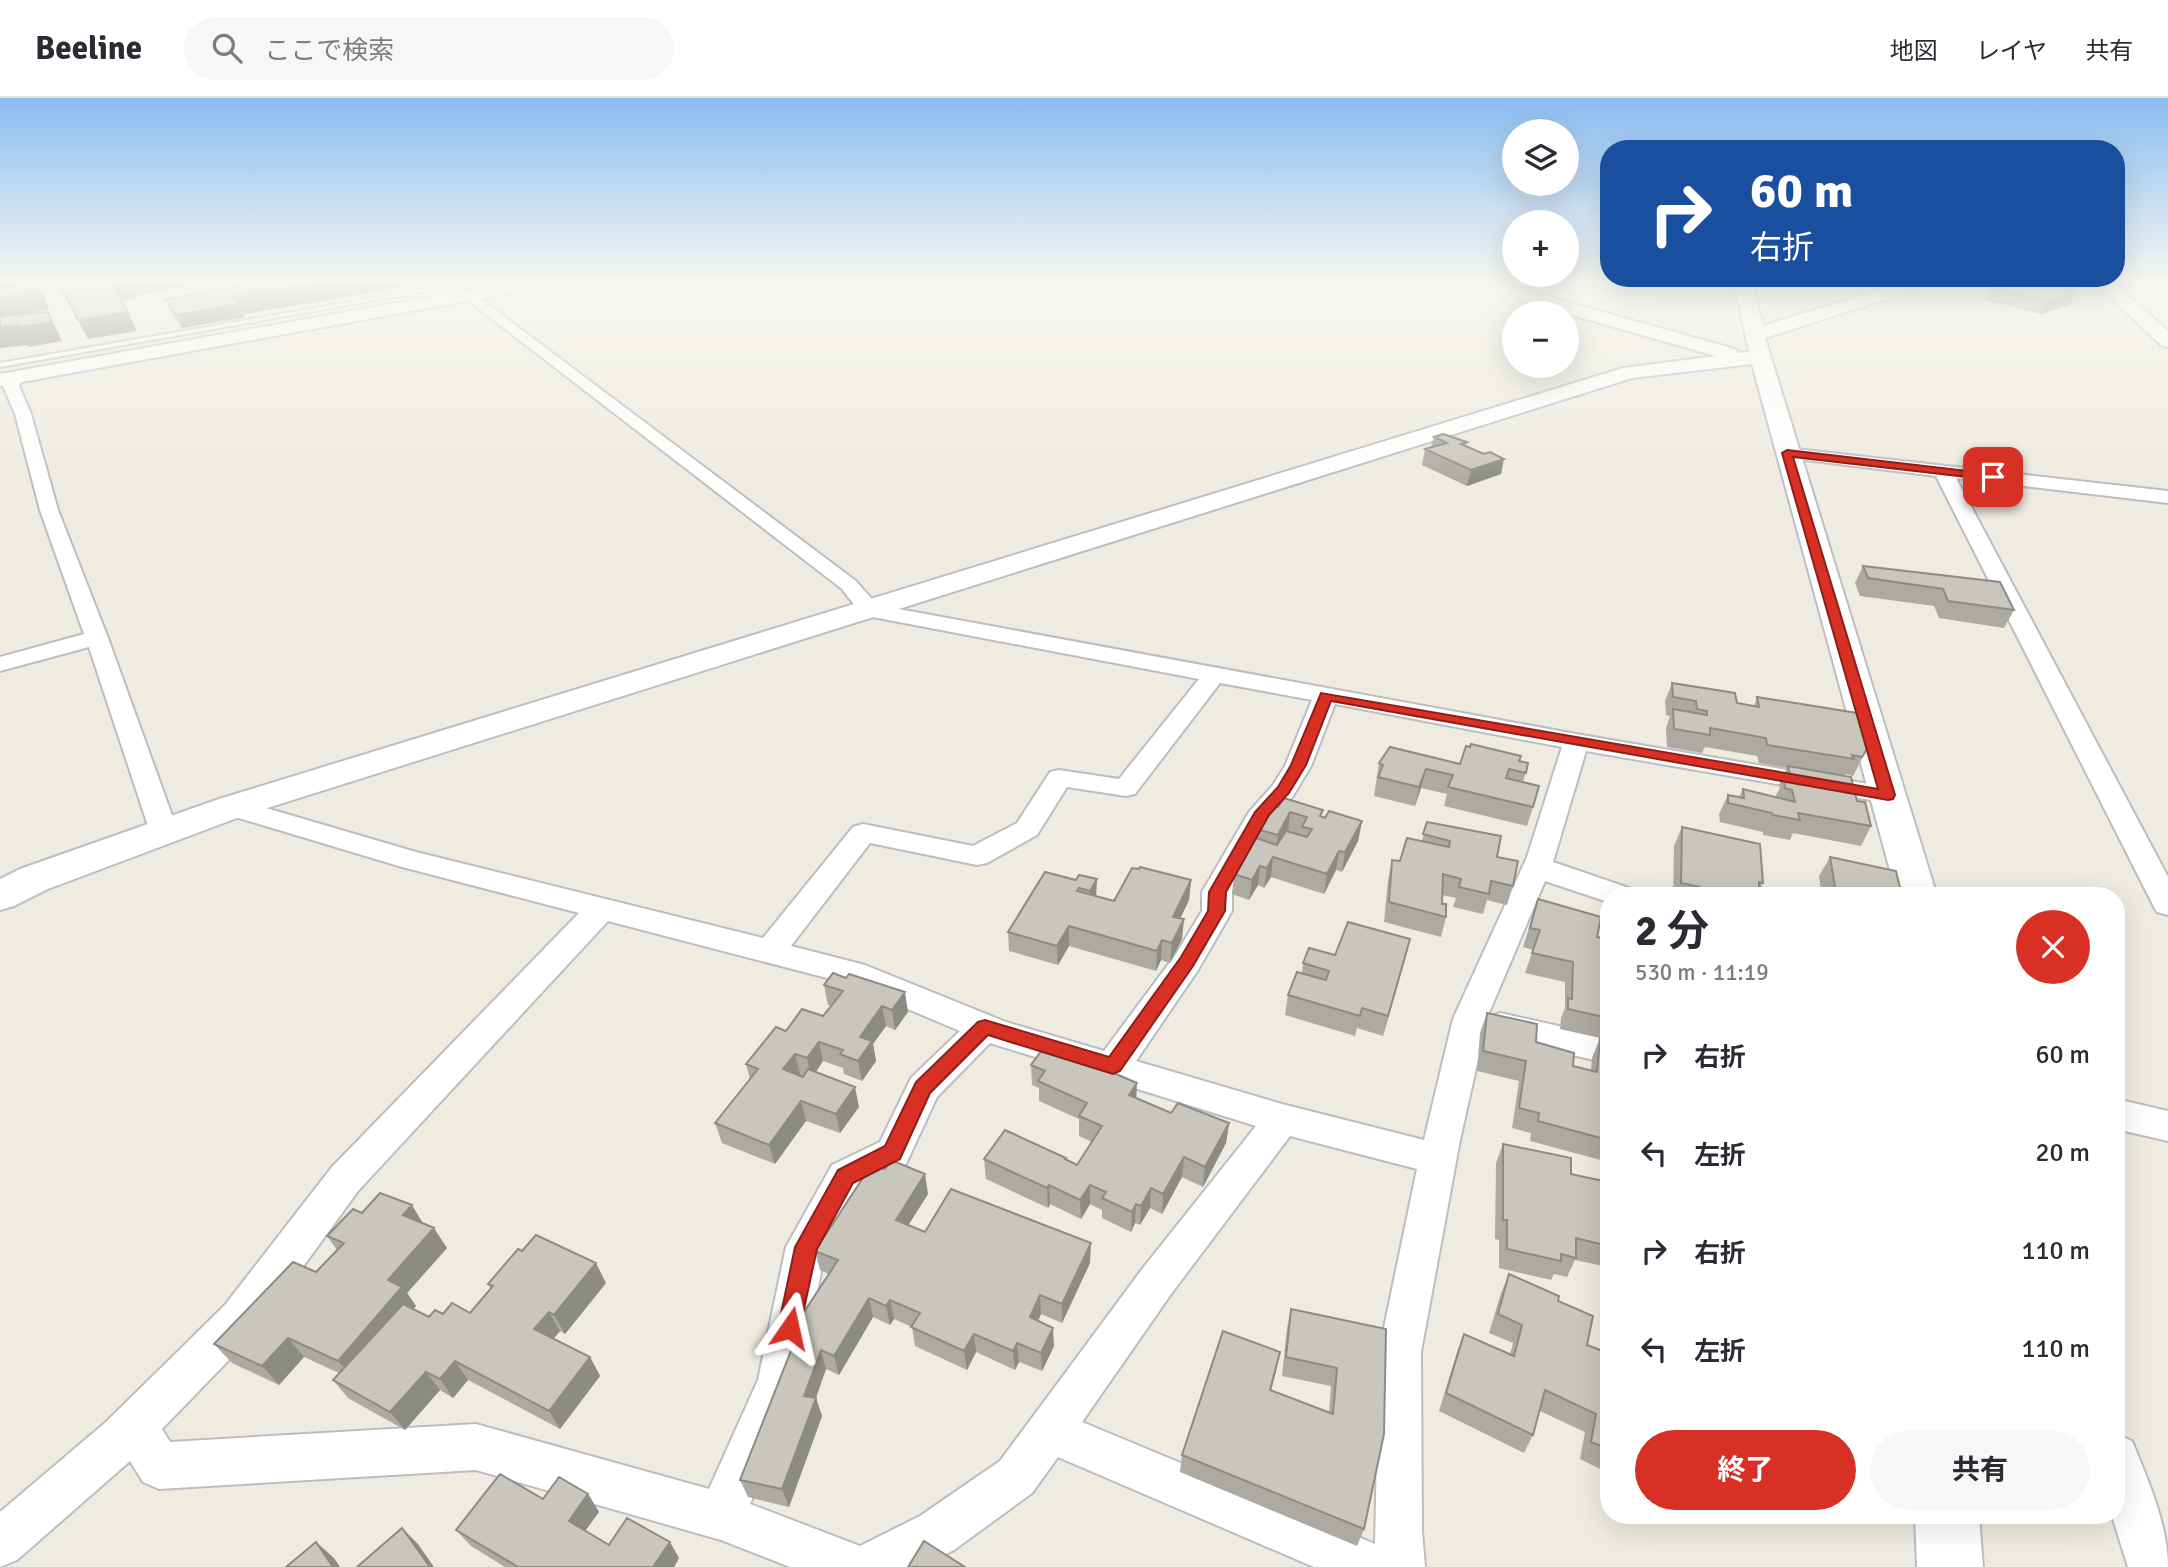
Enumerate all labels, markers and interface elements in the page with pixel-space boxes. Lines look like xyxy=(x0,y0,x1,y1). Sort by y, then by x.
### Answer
search box xyxy=(184,17,674,80)
text: Beeline xyxy=(35,28,142,69)
icon: search xyxy=(208,29,246,67)
text: ここで検索 xyxy=(264,35,394,67)
text: 地図 xyxy=(1890,36,1938,66)
text: レイヤ xyxy=(1976,36,2047,66)
text: 共有 xyxy=(2085,36,2133,66)
map controls xyxy=(1502,119,1579,378)
button: layers xyxy=(1502,119,1579,196)
text: 60 m xyxy=(1750,161,1853,221)
icon: right xyxy=(1635,168,1726,259)
button: + xyxy=(1502,210,1579,287)
text: 右折 xyxy=(1750,228,1814,267)
button: − xyxy=(1502,301,1579,378)
pin xyxy=(1963,447,2023,507)
icon: arrive xyxy=(1974,458,2012,496)
text: 2 分 xyxy=(1635,906,1709,957)
button: close xyxy=(2016,910,2090,984)
text: 530 m · 11:19 xyxy=(1635,958,1769,987)
icon: right xyxy=(1635,1036,1673,1074)
text: 60 m xyxy=(2035,1039,2090,1071)
text: 右折 xyxy=(1694,1042,1746,1074)
icon: left xyxy=(1635,1134,1673,1172)
text: 20 m xyxy=(2035,1137,2090,1169)
text: 左折 xyxy=(1694,1140,1746,1172)
icon: right xyxy=(1635,1232,1673,1270)
text: 110 m xyxy=(2021,1235,2090,1267)
text: 右折 xyxy=(1694,1238,1746,1270)
position arrow xyxy=(753,1291,827,1365)
icon: left xyxy=(1635,1330,1673,1368)
text: 110 m xyxy=(2021,1333,2090,1365)
text: 左折 xyxy=(1694,1336,1746,1368)
button: 終了 xyxy=(1635,1430,1856,1510)
button: 共有 xyxy=(1870,1430,2090,1510)

